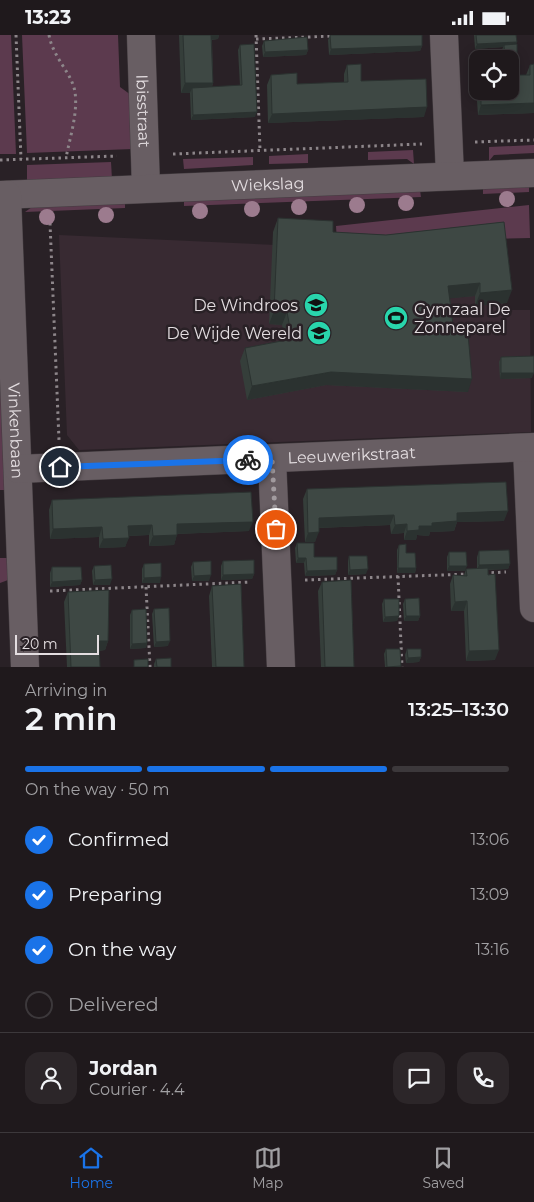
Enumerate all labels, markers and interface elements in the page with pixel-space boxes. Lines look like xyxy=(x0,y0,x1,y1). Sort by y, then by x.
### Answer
text: 13:23 xyxy=(25,6,71,29)
map controls xyxy=(469,50,519,100)
button: locate xyxy=(469,50,519,100)
street label: Ibisstraat xyxy=(132,74,154,148)
street label: Wiekslag xyxy=(231,173,305,195)
school or university icon: De Windroos xyxy=(303,292,329,318)
place label: De Windroos xyxy=(193,296,298,315)
place label: Gymzaal De Zonneparel xyxy=(414,300,510,337)
sports icon: Gymzaal De Zonneparel xyxy=(383,305,409,331)
school or university icon: De Wijde Wereld xyxy=(306,320,332,346)
place label: De Wijde Wereld xyxy=(166,324,302,343)
street label: Vinkenbaan xyxy=(4,382,27,479)
courier xyxy=(223,435,273,485)
street label: Leeuwerikstraat xyxy=(287,443,417,467)
pin xyxy=(39,446,81,488)
icon: bike xyxy=(234,446,262,474)
icon: home xyxy=(46,453,74,481)
pin xyxy=(255,508,297,550)
icon: bag xyxy=(262,515,290,543)
scale bar xyxy=(15,632,99,655)
text: 20 m xyxy=(22,635,58,653)
text: Arriving in xyxy=(25,681,107,700)
text: 13:25–13:30 xyxy=(408,698,509,721)
text: 2 min xyxy=(25,699,117,738)
text: On the way · 50 m xyxy=(25,780,169,799)
icon: check xyxy=(25,826,53,854)
text: Confirmed xyxy=(68,828,169,851)
text: 13:06 xyxy=(470,830,509,849)
icon: check xyxy=(25,881,53,909)
text: Preparing xyxy=(68,883,163,906)
text: 13:09 xyxy=(470,885,509,904)
icon: check xyxy=(25,936,53,964)
text: On the way xyxy=(68,938,176,961)
text: 13:16 xyxy=(475,940,509,959)
text: Delivered xyxy=(68,993,159,1016)
button: person xyxy=(25,1052,77,1104)
button: chat xyxy=(393,1052,445,1104)
button: phone xyxy=(457,1052,509,1104)
text: Jordan xyxy=(89,1057,158,1080)
text: Courier · 4.4 xyxy=(89,1080,185,1099)
tab: Home xyxy=(70,1144,113,1192)
tab: Map xyxy=(252,1144,283,1192)
tab: Saved xyxy=(422,1144,464,1192)

